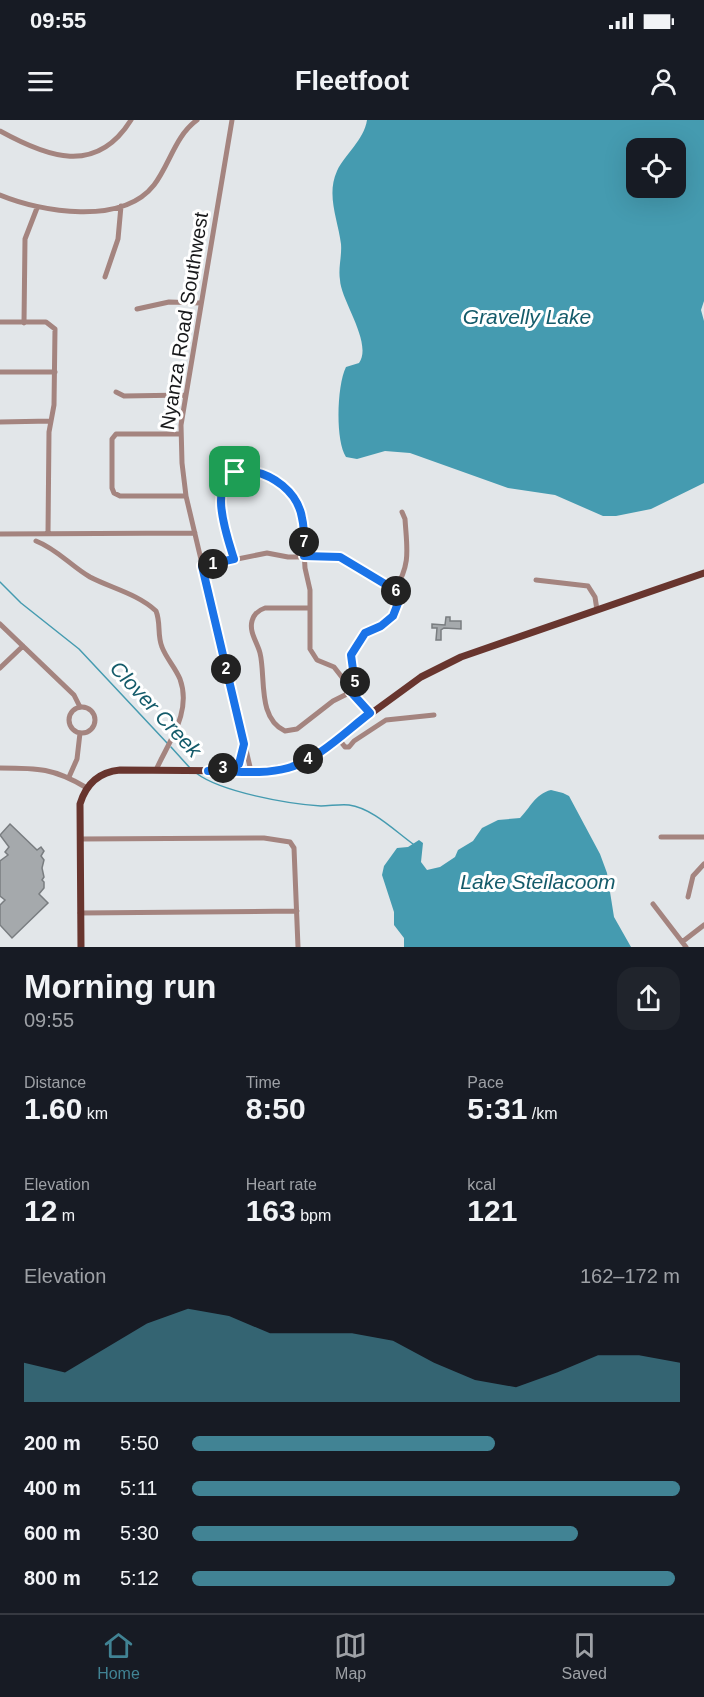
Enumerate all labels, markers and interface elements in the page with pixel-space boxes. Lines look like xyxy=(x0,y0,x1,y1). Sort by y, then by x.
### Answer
text: 09:55 xyxy=(30,8,86,33)
icon: menu xyxy=(24,65,57,98)
icon: person xyxy=(647,65,680,98)
text: Fleetfoot xyxy=(295,66,409,96)
map controls xyxy=(626,138,686,198)
button: locate xyxy=(626,138,686,198)
street label: Nyanza Road Southwest xyxy=(156,210,212,431)
water label: Gravelly Lake xyxy=(463,305,591,328)
pin xyxy=(209,446,260,497)
icon: arrive xyxy=(218,455,251,488)
pin: 7 xyxy=(289,527,319,557)
text: 7 xyxy=(300,533,308,550)
pin: 1 xyxy=(198,549,228,579)
text: 1 xyxy=(209,555,217,572)
pin: 6 xyxy=(381,576,411,606)
text: 6 xyxy=(392,582,400,599)
pin: 2 xyxy=(211,654,241,684)
water label: Clover Creek xyxy=(106,656,207,763)
text: 2 xyxy=(222,660,230,677)
pin: 5 xyxy=(340,667,370,697)
text: 5 xyxy=(351,673,359,690)
pin: 4 xyxy=(293,744,323,774)
text: 4 xyxy=(304,750,312,767)
pin: 3 xyxy=(208,753,238,783)
text: 3 xyxy=(219,759,227,776)
water label: Lake Steilacoom xyxy=(460,870,616,893)
button: share xyxy=(617,967,680,1030)
text: Morning run xyxy=(24,968,216,1005)
text: 09:55 xyxy=(24,1009,74,1031)
text: Distance xyxy=(24,1074,86,1091)
text: Time xyxy=(246,1074,281,1091)
text: Pace xyxy=(467,1074,504,1091)
text: 1.60 xyxy=(24,1092,82,1125)
text: 8:50 xyxy=(246,1092,306,1125)
text: 5:31 xyxy=(467,1092,527,1125)
text: km xyxy=(82,1105,108,1122)
text: /km xyxy=(527,1105,558,1122)
text: Elevation xyxy=(24,1176,90,1193)
text: Heart rate xyxy=(246,1176,317,1193)
text: kcal xyxy=(467,1176,496,1193)
text: 12 xyxy=(24,1194,57,1227)
text: 163 xyxy=(246,1194,296,1227)
text: 121 xyxy=(467,1194,517,1227)
text: m xyxy=(57,1207,75,1224)
text: bpm xyxy=(296,1207,331,1224)
text: Elevation xyxy=(24,1265,106,1287)
text: 162–172 m xyxy=(580,1265,680,1287)
text: 200 m xyxy=(24,1432,81,1454)
text: 5:50 xyxy=(120,1432,159,1454)
text: 400 m xyxy=(24,1477,81,1499)
text: 5:11 xyxy=(120,1477,157,1499)
text: 600 m xyxy=(24,1522,81,1544)
text: 5:30 xyxy=(120,1522,159,1544)
text: 800 m xyxy=(24,1567,81,1589)
text: 5:12 xyxy=(120,1567,159,1589)
tab: Home xyxy=(97,1629,140,1683)
tab: Map xyxy=(334,1629,367,1683)
tab: Saved xyxy=(561,1629,607,1683)

